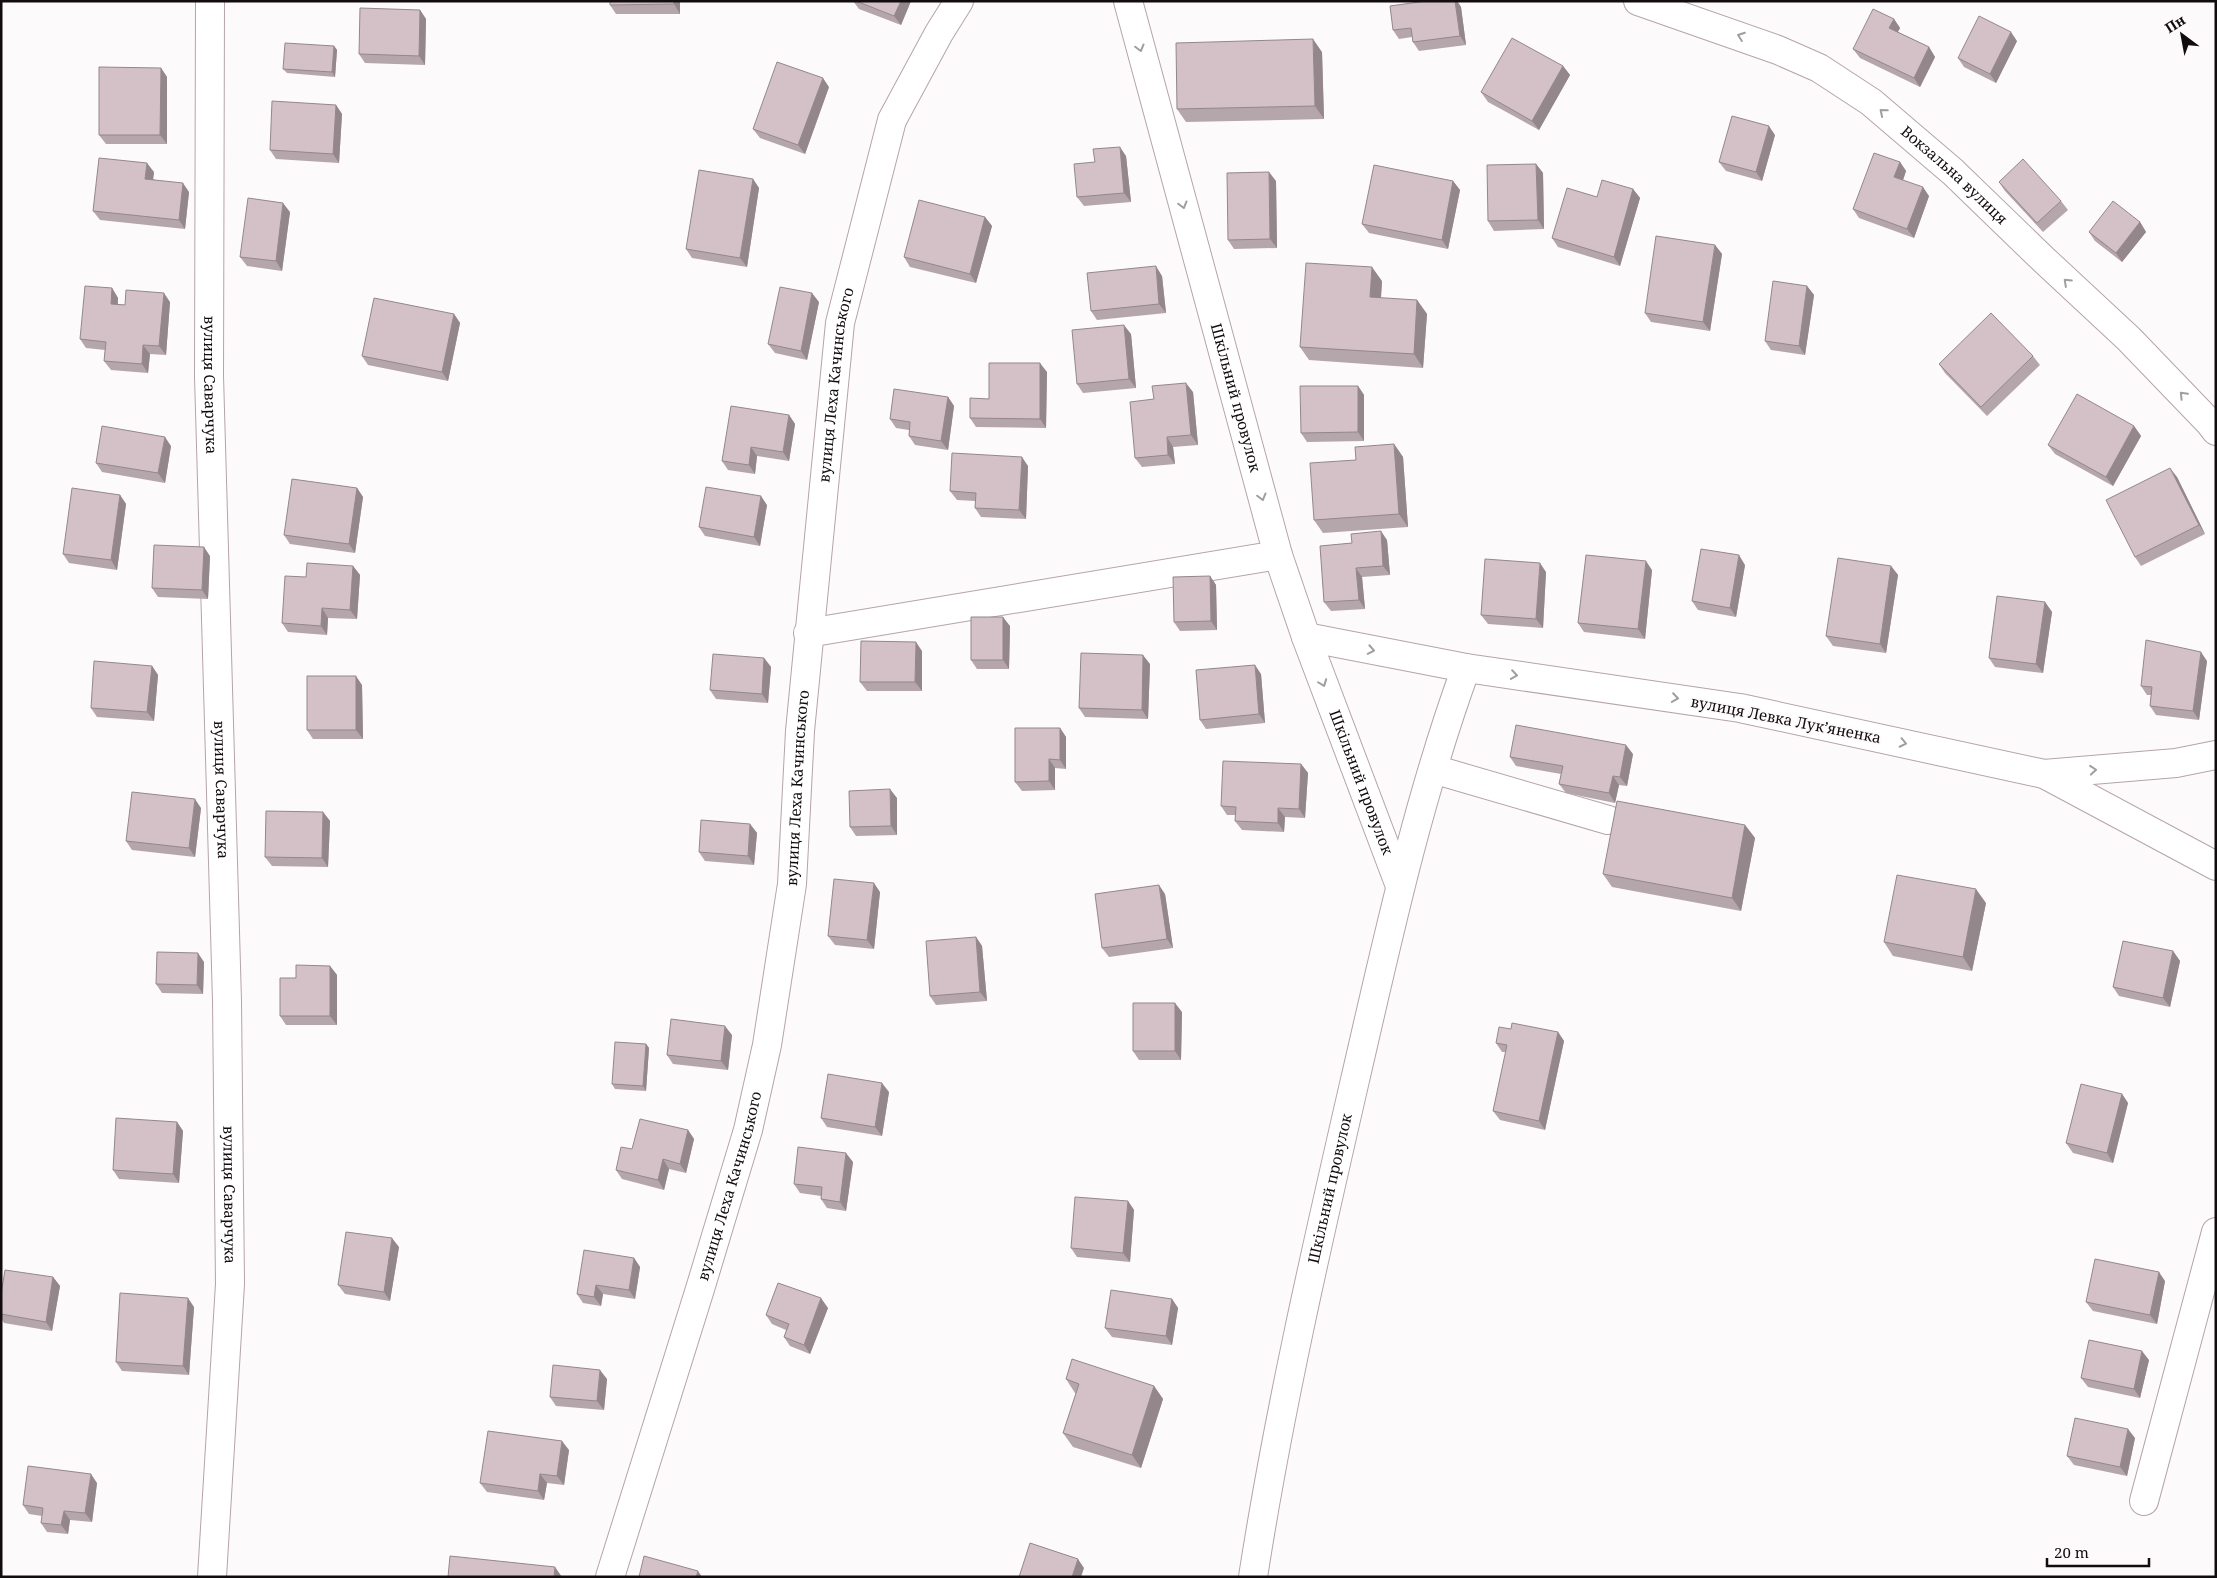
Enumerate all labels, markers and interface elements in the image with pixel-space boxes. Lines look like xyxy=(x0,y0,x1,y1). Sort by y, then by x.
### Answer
north arrow xyxy=(2157,10,2207,60)
text: Пн xyxy=(2161,10,2189,37)
one-way arrow xyxy=(1737,32,1746,42)
one-way arrow xyxy=(1134,44,1145,53)
one-way arrow xyxy=(1880,109,1889,118)
street label: Вокзальна вулиця xyxy=(1897,121,2012,228)
one-way arrow xyxy=(1177,201,1187,209)
one-way arrow xyxy=(2064,279,2073,288)
street label: вулиця Леха Качинського xyxy=(813,285,858,483)
street label: вулиця Саварчука xyxy=(200,316,222,454)
street label: Шкільний провулок xyxy=(1207,321,1266,474)
one-way arrow xyxy=(2180,392,2189,401)
one-way arrow xyxy=(1257,493,1267,501)
one-way arrow xyxy=(1366,644,1375,654)
one-way arrow xyxy=(1510,669,1518,680)
one-way arrow xyxy=(1317,678,1327,687)
street label: вулиця Леха Качинського xyxy=(781,689,813,887)
street label: вулиця Левка Лукʼяненка xyxy=(1689,691,1883,747)
one-way arrow xyxy=(1670,693,1679,703)
street label: Шкільний провулок xyxy=(1325,707,1398,857)
street label: вулиця Саварчука xyxy=(210,720,234,859)
one-way arrow xyxy=(1898,737,1907,748)
one-way arrow xyxy=(2089,765,2097,776)
street label: вулиця Леха Качинського xyxy=(692,1089,765,1283)
street label: Шкільний провулок xyxy=(1303,1111,1356,1265)
street label: вулиця Саварчука xyxy=(219,1125,241,1264)
scale bar xyxy=(2047,1536,2150,1568)
text: 20 m xyxy=(2054,1542,2089,1562)

